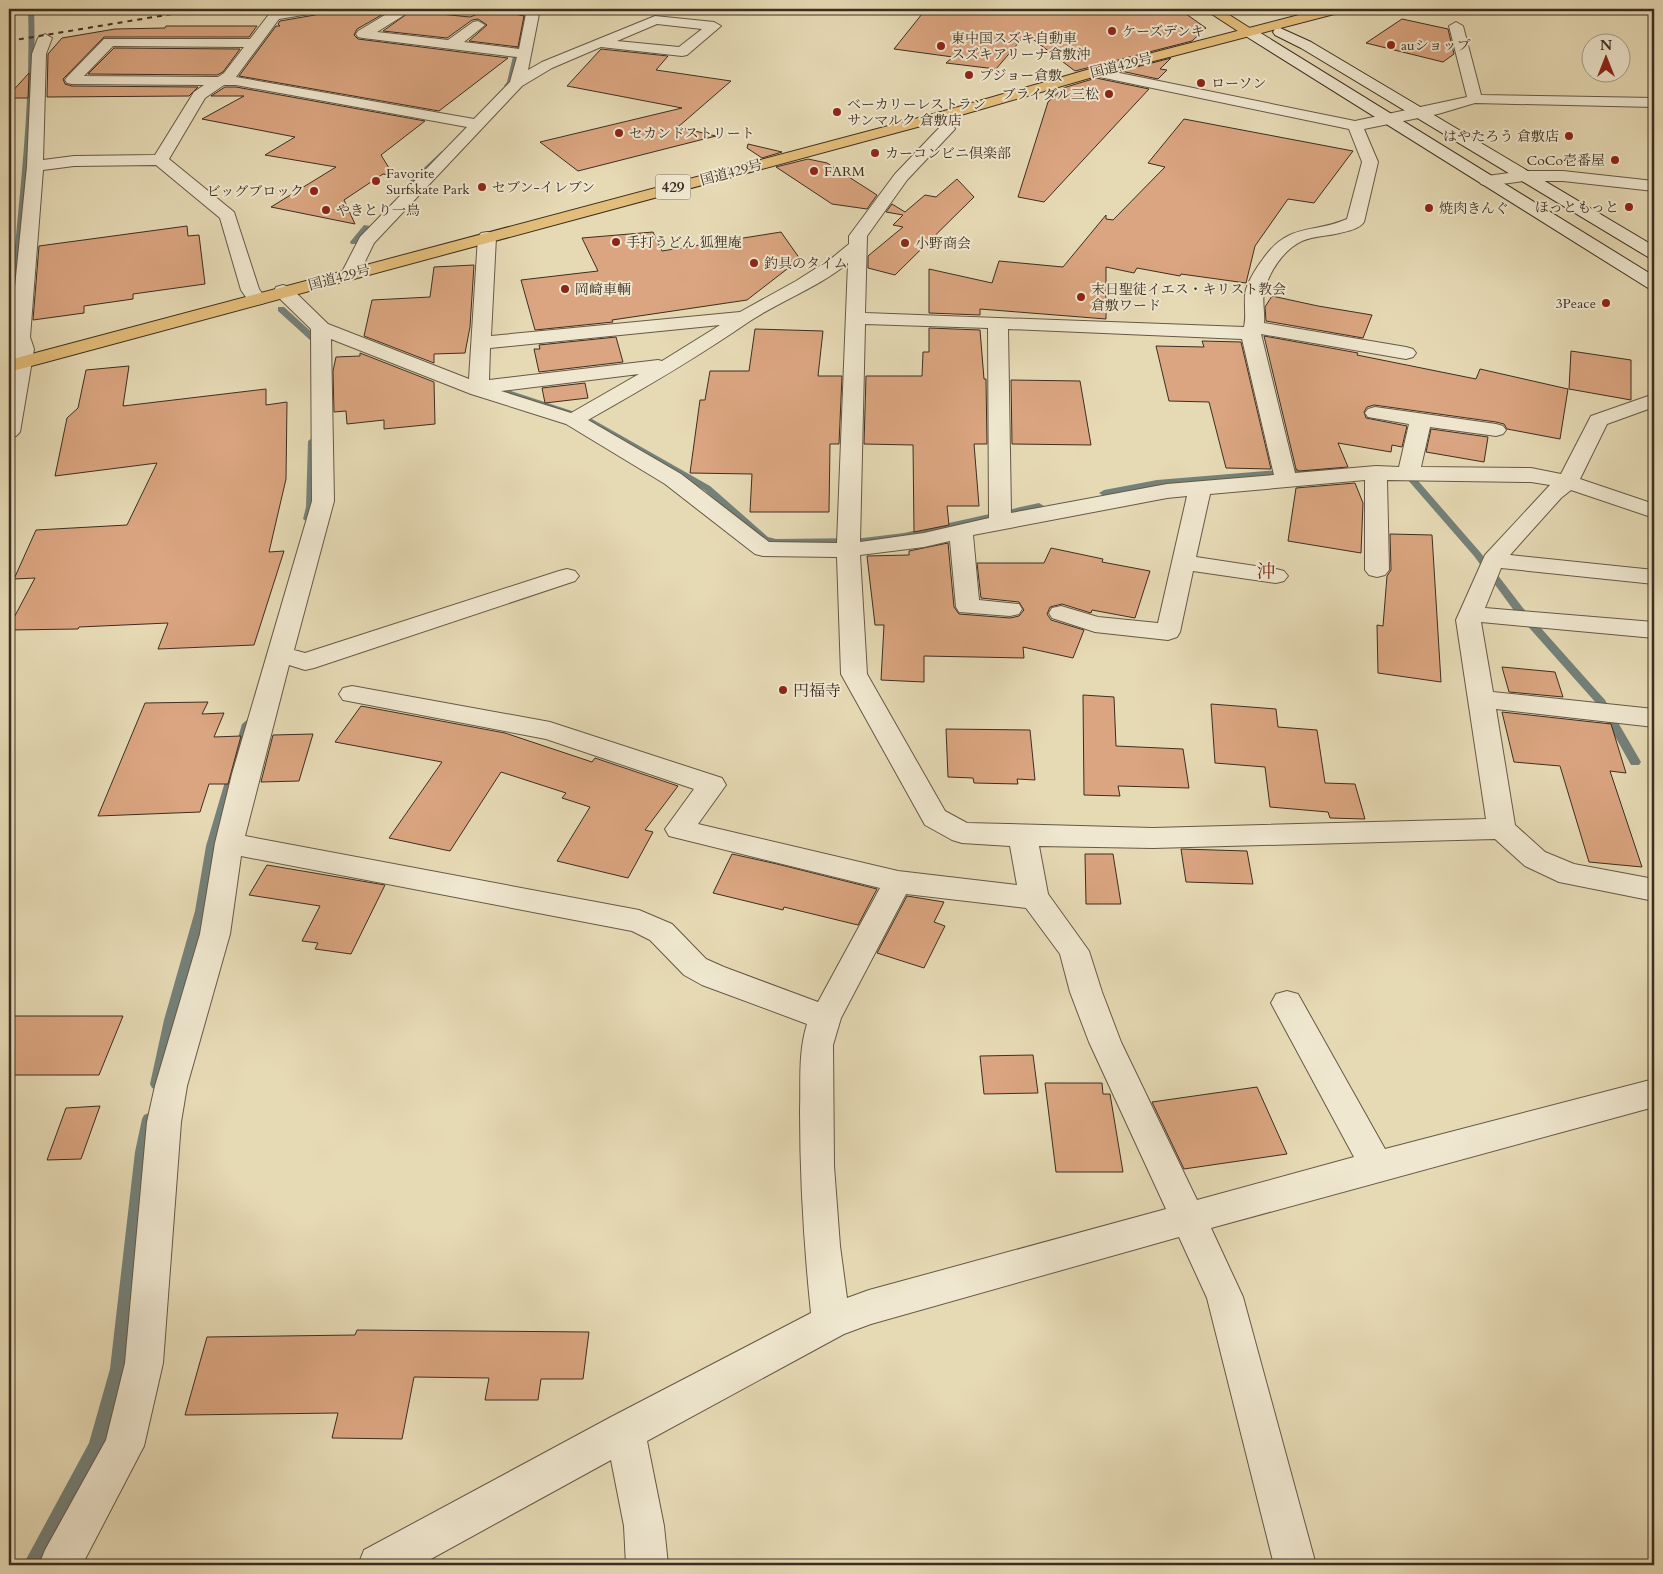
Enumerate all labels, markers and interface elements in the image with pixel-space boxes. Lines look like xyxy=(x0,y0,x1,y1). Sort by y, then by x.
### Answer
place label: ケーズデンキ xyxy=(1122,22,1205,41)
marker: ケーズデンキ xyxy=(1106,25,1118,37)
place label: 東中国スズキ自動車 スズキアリーナ倉敷沖 xyxy=(951,29,1090,64)
north arrow xyxy=(1580,32,1630,82)
place label: auショップ xyxy=(1401,36,1470,55)
text: N xyxy=(1600,36,1612,55)
marker: auショップ xyxy=(1385,39,1397,51)
marker: 東中国スズキ自動車 スズキアリーナ倉敷沖 xyxy=(935,40,947,52)
street label: 国道429号 xyxy=(1088,49,1154,82)
place label: プジョー倉敷 xyxy=(979,66,1062,85)
marker: プジョー倉敷 xyxy=(963,69,975,81)
place label: ローソン xyxy=(1211,74,1266,93)
marker: ローソン xyxy=(1195,77,1207,89)
place label: ブライダル三松 xyxy=(1001,85,1099,104)
marker: ブライダル三松 xyxy=(1103,88,1115,100)
place label: ベーカリーレストラン サンマルク 倉敷店 xyxy=(847,95,986,130)
marker: ベーカリーレストラン サンマルク 倉敷店 xyxy=(831,106,843,118)
place label: セカンドストリート xyxy=(629,124,755,143)
marker: セカンドストリート xyxy=(613,127,625,139)
place label: はやたろう 倉敷店 xyxy=(1443,127,1559,146)
marker: はやたろう 倉敷店 xyxy=(1563,130,1575,142)
place label: カーコンビニ倶楽部 xyxy=(885,144,1011,163)
marker: カーコンビニ倶楽部 xyxy=(869,147,881,159)
place label: CoCo壱番屋 xyxy=(1526,151,1605,170)
marker: CoCo壱番屋 xyxy=(1609,154,1621,166)
street label: 国道429号 xyxy=(698,155,764,190)
place label: FARM xyxy=(824,162,865,181)
place label: Favorite Surfskate Park xyxy=(386,164,470,199)
marker: FARM xyxy=(808,165,820,177)
road number: 429 xyxy=(656,174,690,200)
marker: Favorite Surfskate Park xyxy=(370,175,382,187)
place label: セブン-イレブン xyxy=(492,178,595,197)
marker: セブン-イレブン xyxy=(476,181,488,193)
place label: ビッグブロック xyxy=(207,182,304,201)
marker: ビッグブロック xyxy=(308,185,320,197)
place label: ほっともっと xyxy=(1535,198,1619,217)
place label: 焼肉きんぐ xyxy=(1439,199,1509,218)
place label: やきとり一鳥 xyxy=(336,201,420,220)
marker: ほっともっと xyxy=(1623,201,1635,213)
marker: 焼肉きんぐ xyxy=(1423,202,1435,214)
marker: やきとり一鳥 xyxy=(320,204,332,216)
place label: 手打うどん 狐狸庵 xyxy=(626,233,742,252)
place label: 小野商会 xyxy=(915,234,971,253)
marker: 手打うどん 狐狸庵 xyxy=(610,236,622,248)
marker: 小野商会 xyxy=(899,237,911,249)
place label: 釣具のタイム xyxy=(764,254,848,273)
marker: 釣具のタイム xyxy=(748,257,760,269)
street label: 国道429号 xyxy=(306,260,372,295)
place label: 岡崎車輌 xyxy=(575,280,631,299)
place label: 末日聖徒イエス・キリスト教会 倉敷ワード xyxy=(1091,280,1286,315)
marker: 岡崎車輌 xyxy=(559,283,571,295)
marker: 末日聖徒イエス・キリスト教会 倉敷ワード xyxy=(1075,291,1087,303)
place label: 3Peace xyxy=(1555,294,1596,313)
marker: 3Peace xyxy=(1600,297,1612,309)
district label: 沖 xyxy=(1256,559,1276,585)
place label: 円福寺 xyxy=(793,680,841,702)
marker: 円福寺 xyxy=(777,684,789,696)

